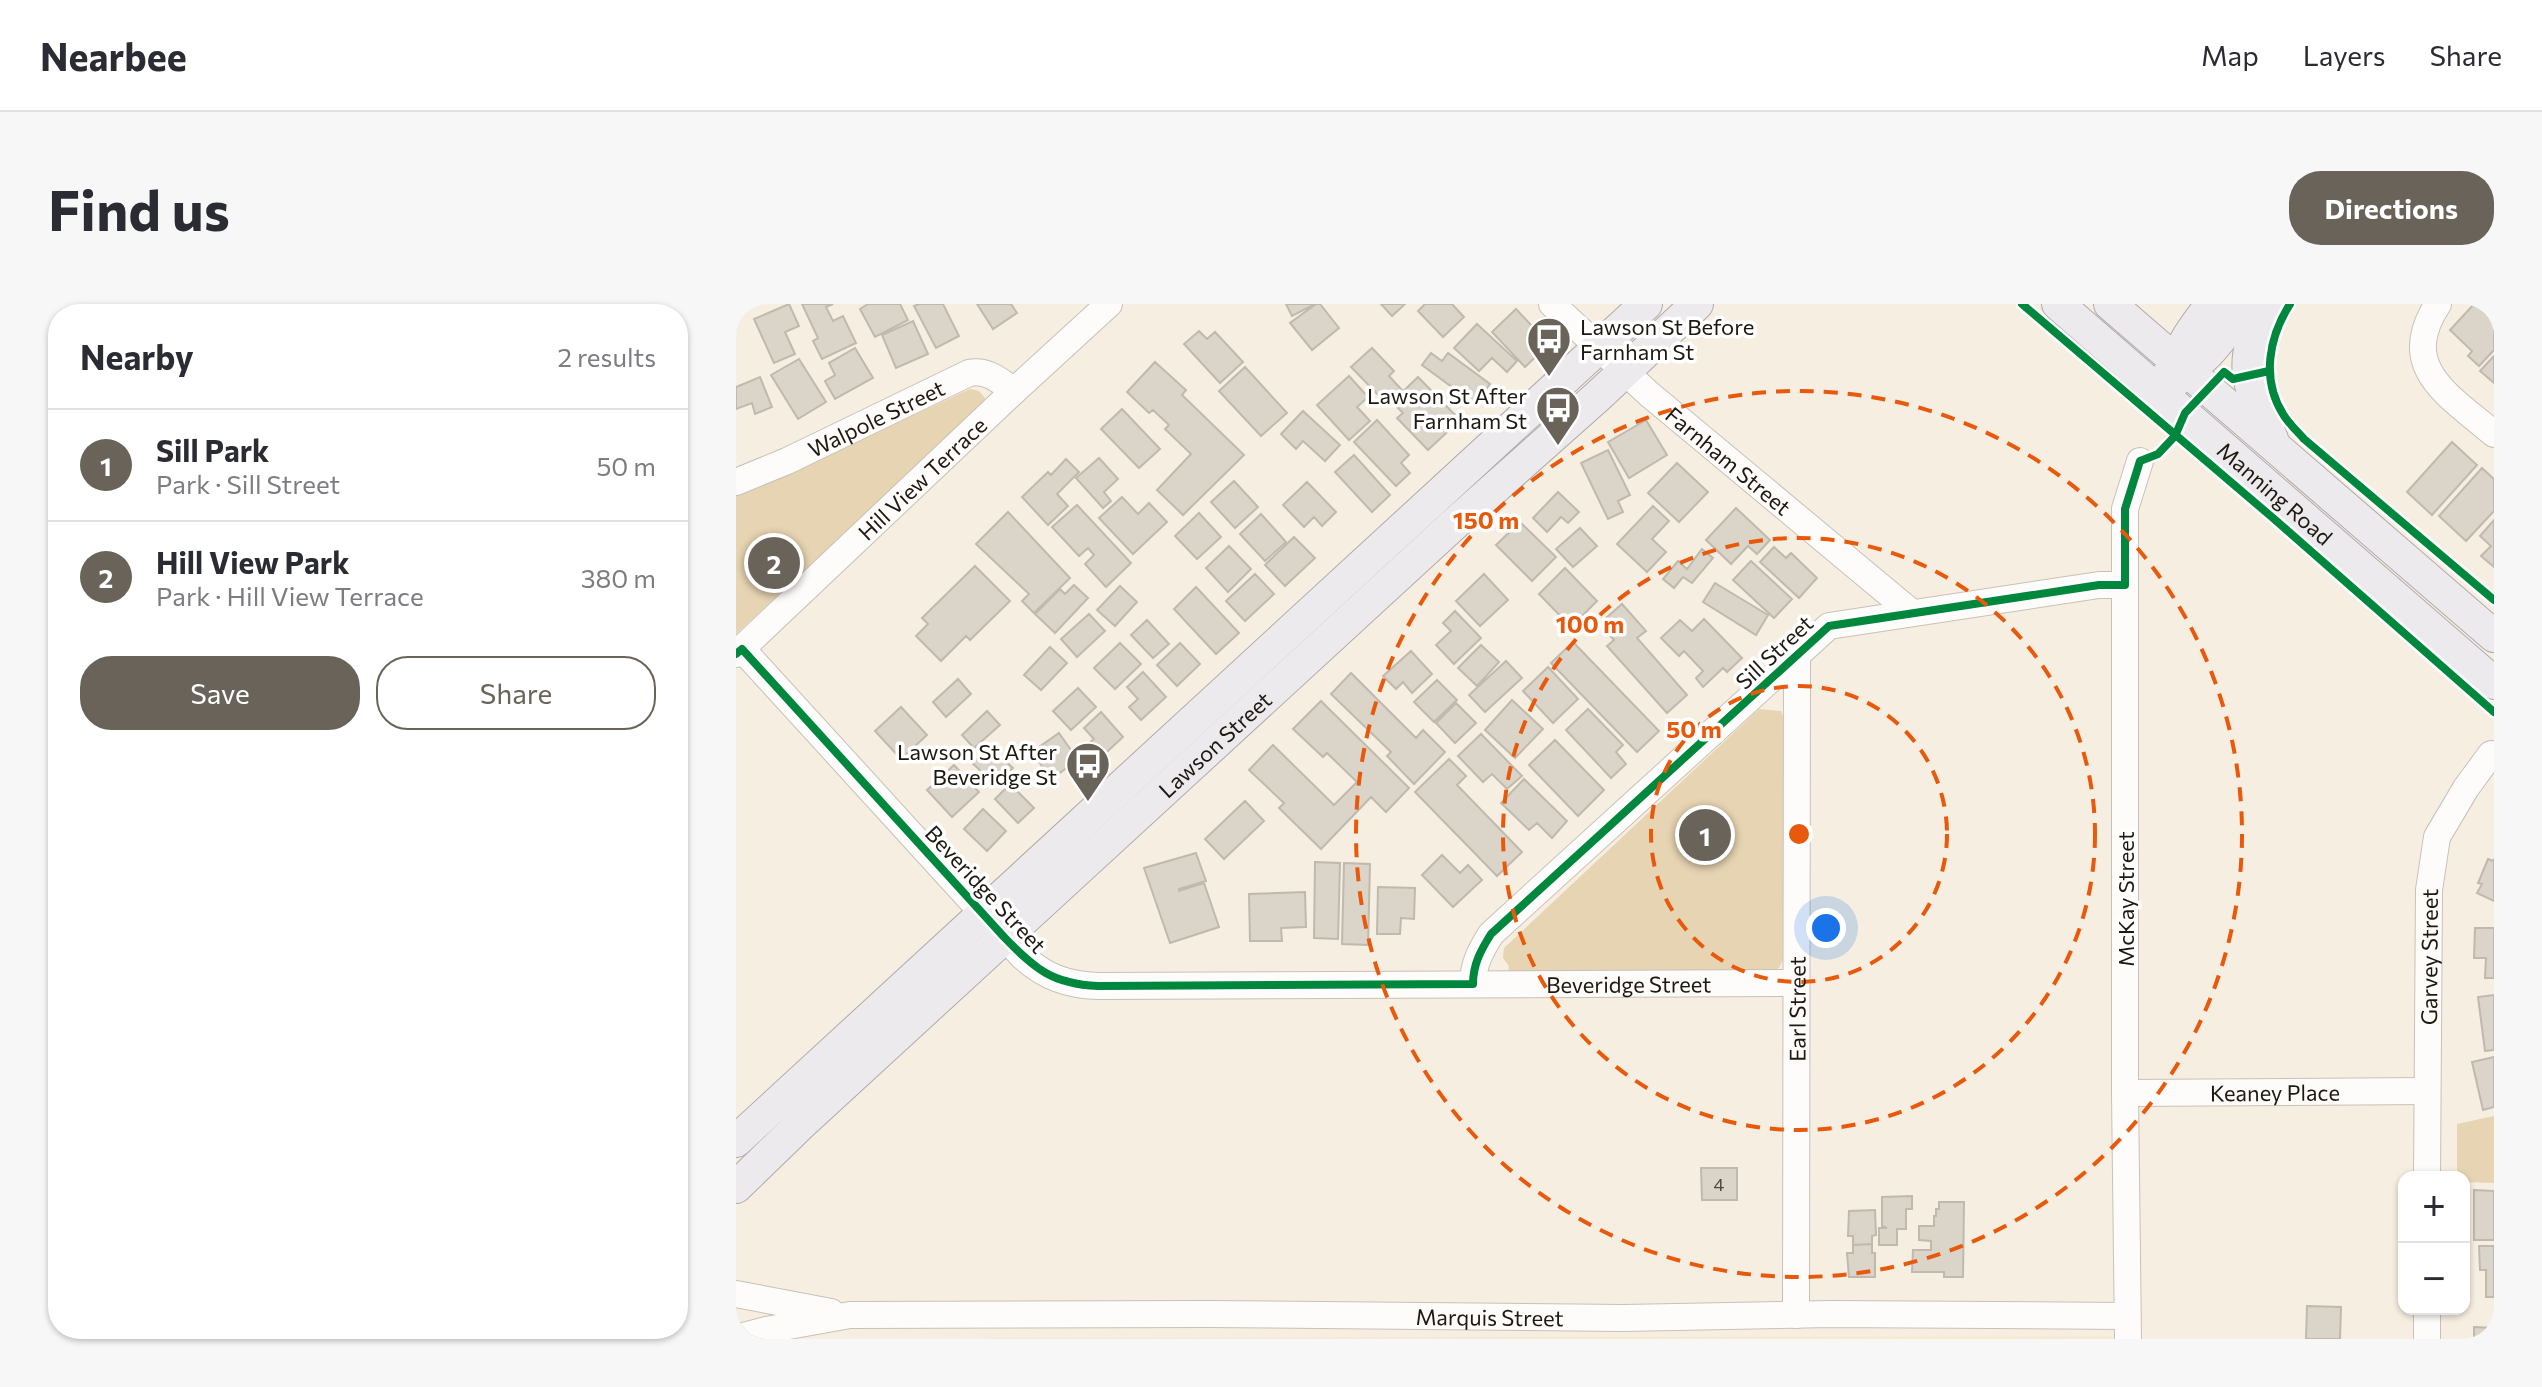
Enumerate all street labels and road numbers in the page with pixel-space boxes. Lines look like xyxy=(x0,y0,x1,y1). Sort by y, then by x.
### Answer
street label: Walpole Street xyxy=(803,374,949,462)
street label: Farnham Street xyxy=(1661,400,1797,520)
street label: Hill View Terrace xyxy=(852,411,992,545)
street label: Manning Road xyxy=(2212,436,2338,550)
street label: Sill Street xyxy=(1730,609,1818,695)
street label: Lawson Street xyxy=(1152,686,1277,803)
street label: Beveridge Street xyxy=(920,819,1052,959)
street label: McKay Street xyxy=(2112,831,2139,967)
street label: Garvey Street xyxy=(2415,889,2443,1025)
street label: Earl Street xyxy=(1783,956,1810,1062)
street label: Beveridge Street xyxy=(1546,970,1711,998)
street label: Keaney Place xyxy=(2210,1078,2340,1106)
street label: Marquis Street xyxy=(1415,1303,1564,1331)

